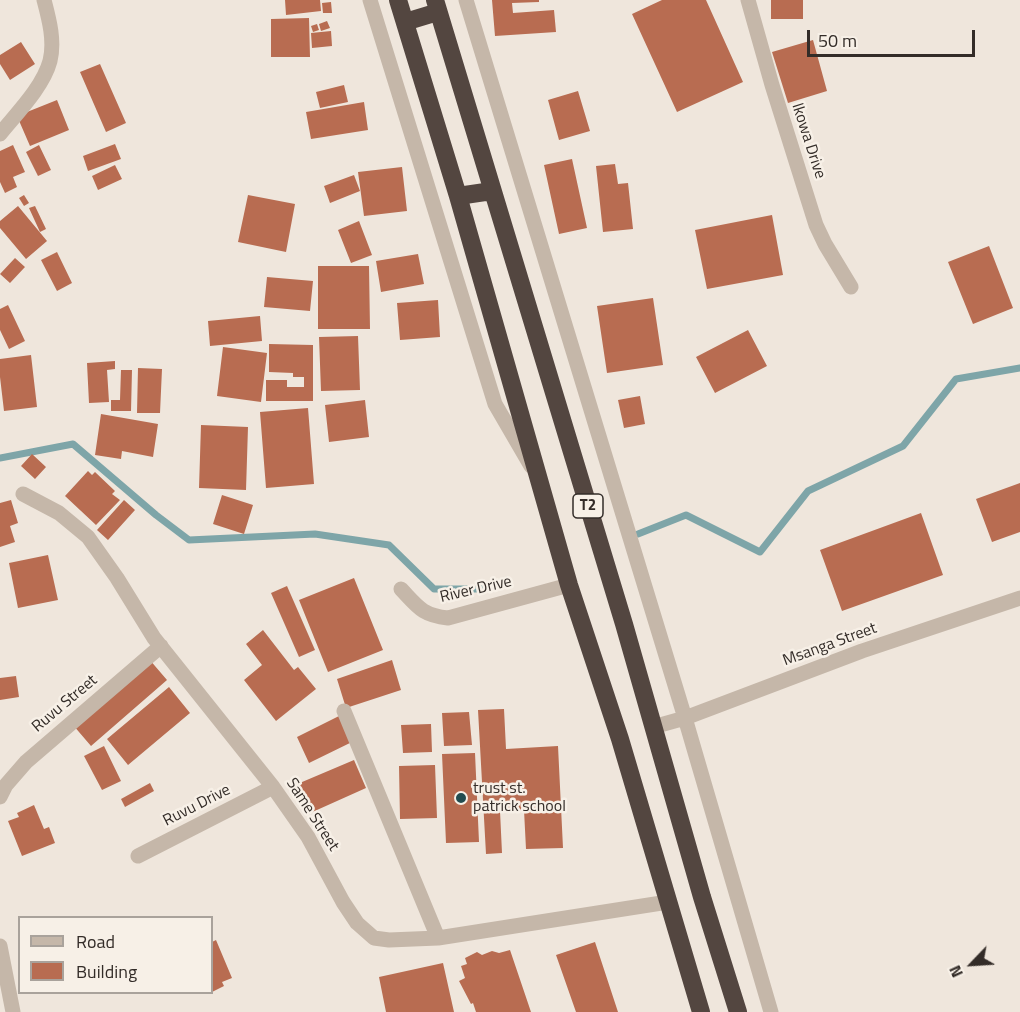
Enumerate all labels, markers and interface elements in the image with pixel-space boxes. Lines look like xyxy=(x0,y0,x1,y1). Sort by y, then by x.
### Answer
scale bar xyxy=(810,18,978,56)
text: 50 m xyxy=(818,27,857,54)
street label: Ikowa Drive xyxy=(787,101,829,181)
road number: T2 xyxy=(573,494,603,518)
street label: River Drive xyxy=(438,572,514,608)
street label: Msanga Street xyxy=(780,619,880,671)
street label: Ruvu Street xyxy=(28,671,102,737)
street label: Same Street xyxy=(281,775,343,855)
place label: trust st. patrick school xyxy=(473,779,566,817)
street label: Ruvu Drive xyxy=(160,781,234,831)
marker: trust st. patrick school xyxy=(454,791,468,805)
legend xyxy=(18,916,213,994)
text: Road xyxy=(76,928,115,955)
north arrow xyxy=(942,934,1002,994)
text: Building xyxy=(76,958,137,985)
text: N xyxy=(942,962,969,982)

